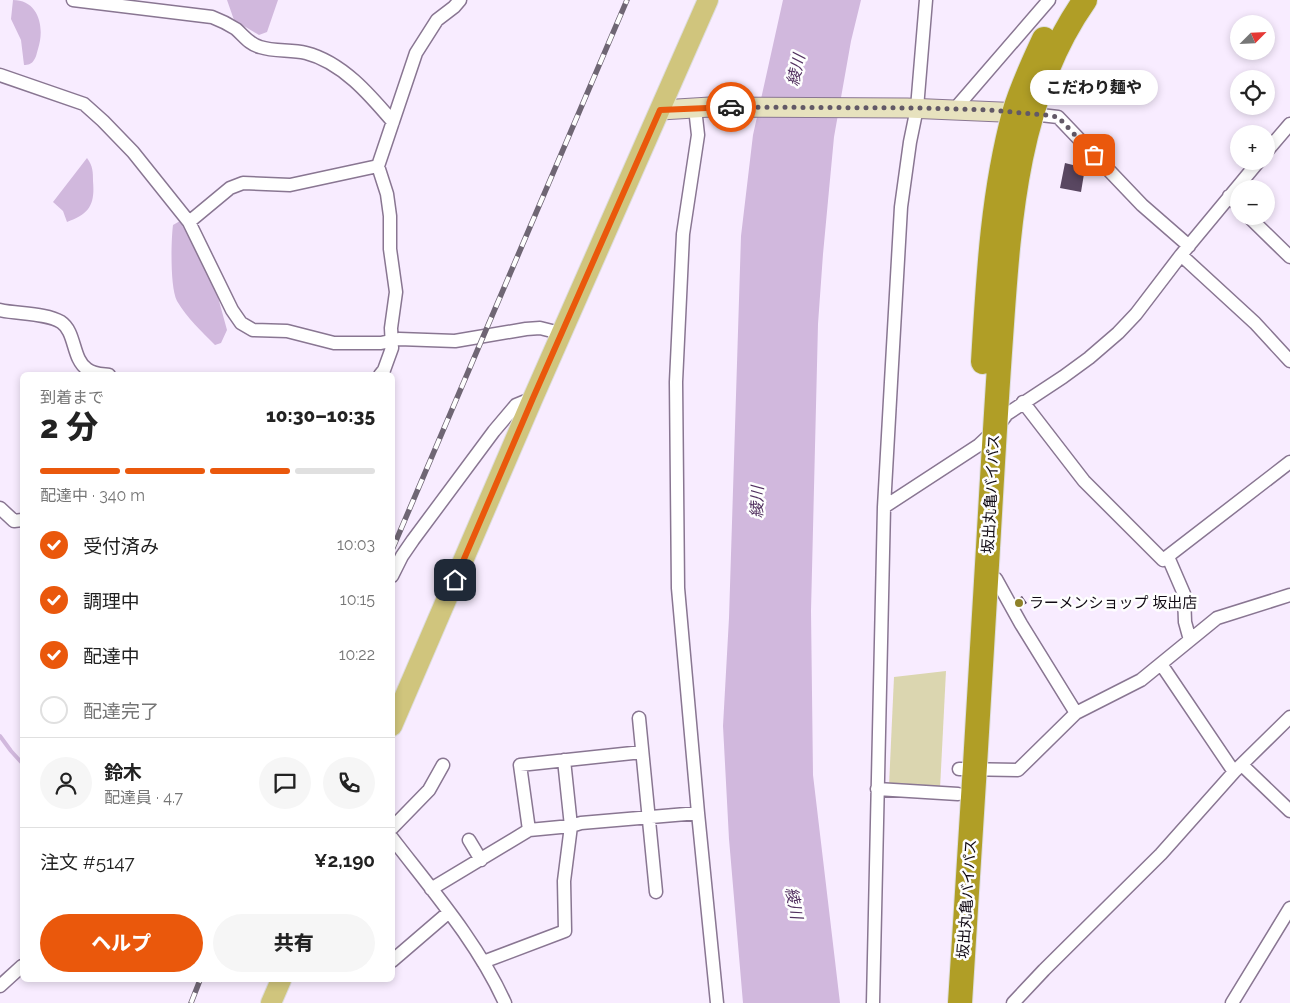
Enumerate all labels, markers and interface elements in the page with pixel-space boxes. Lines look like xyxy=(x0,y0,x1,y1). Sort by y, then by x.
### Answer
north arrow xyxy=(1230,15,1275,60)
map controls xyxy=(1230,15,1275,225)
water label: 綾川 xyxy=(783,50,809,88)
callout: こだわり麺や xyxy=(1030,70,1158,105)
button: locate xyxy=(1230,70,1275,115)
text: こだわり麺や xyxy=(1046,78,1142,97)
courier xyxy=(706,82,756,132)
icon: car xyxy=(717,93,745,121)
button: + xyxy=(1230,125,1275,170)
pin xyxy=(1073,134,1115,176)
icon: bag xyxy=(1080,141,1108,169)
button: − xyxy=(1230,180,1275,225)
text: 到着まで xyxy=(40,388,104,407)
text: 10:30–10:35 xyxy=(266,404,375,426)
text: 2 分 xyxy=(40,408,98,445)
street label: 坂出丸亀バイパス xyxy=(979,434,1003,554)
water label: 綾川 xyxy=(747,484,767,518)
text: 配達中 · 340 m xyxy=(40,486,145,505)
icon: check xyxy=(40,531,68,559)
text: 受付済み xyxy=(83,535,159,557)
text: 10:03 xyxy=(337,535,375,554)
pin xyxy=(434,559,476,601)
icon: home xyxy=(441,566,469,594)
icon: check xyxy=(40,586,68,614)
text: 調理中 xyxy=(83,590,140,612)
text: 10:15 xyxy=(340,590,375,609)
place label: ラーメンショップ 坂出店 xyxy=(1029,594,1197,612)
marker: ラーメンショップ 坂出店 xyxy=(1013,597,1025,609)
icon: check xyxy=(40,641,68,669)
text: 配達中 xyxy=(83,645,140,667)
text: 10:22 xyxy=(339,645,375,664)
text: 配達完了 xyxy=(83,700,159,722)
button: person xyxy=(40,757,92,809)
button: chat xyxy=(259,757,311,809)
button: phone xyxy=(323,757,375,809)
text: 鈴木 xyxy=(104,761,142,783)
text: 配達員 · 4.7 xyxy=(104,788,183,807)
street label: 坂出丸亀バイパス xyxy=(954,839,980,959)
text: ¥2,190 xyxy=(314,849,375,871)
text: 注文 #5147 xyxy=(40,851,135,873)
water label: 綾川 xyxy=(782,885,807,922)
button: ヘルプ xyxy=(40,914,203,972)
button: 共有 xyxy=(213,914,375,972)

